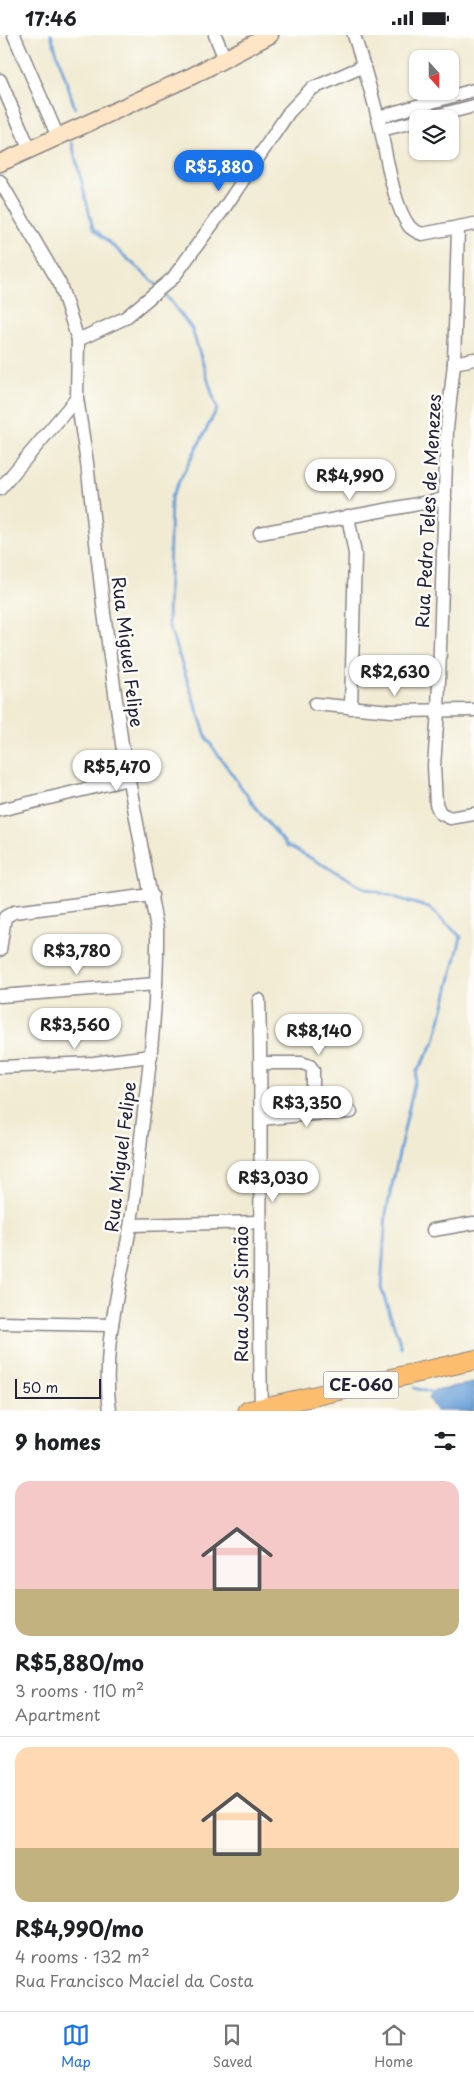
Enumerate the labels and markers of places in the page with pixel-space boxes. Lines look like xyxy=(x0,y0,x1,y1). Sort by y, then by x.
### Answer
pin: R$5,880 xyxy=(173,149,265,192)
pin: R$4,990 xyxy=(304,459,396,501)
pin: R$2,630 xyxy=(349,655,441,697)
pin: R$5,470 xyxy=(71,749,163,792)
pin: R$3,780 xyxy=(31,933,123,976)
pin: R$3,560 xyxy=(29,1007,121,1050)
pin: R$8,140 xyxy=(273,1013,365,1056)
pin: R$3,350 xyxy=(261,1085,353,1128)
pin: R$3,030 xyxy=(227,1161,319,1203)

